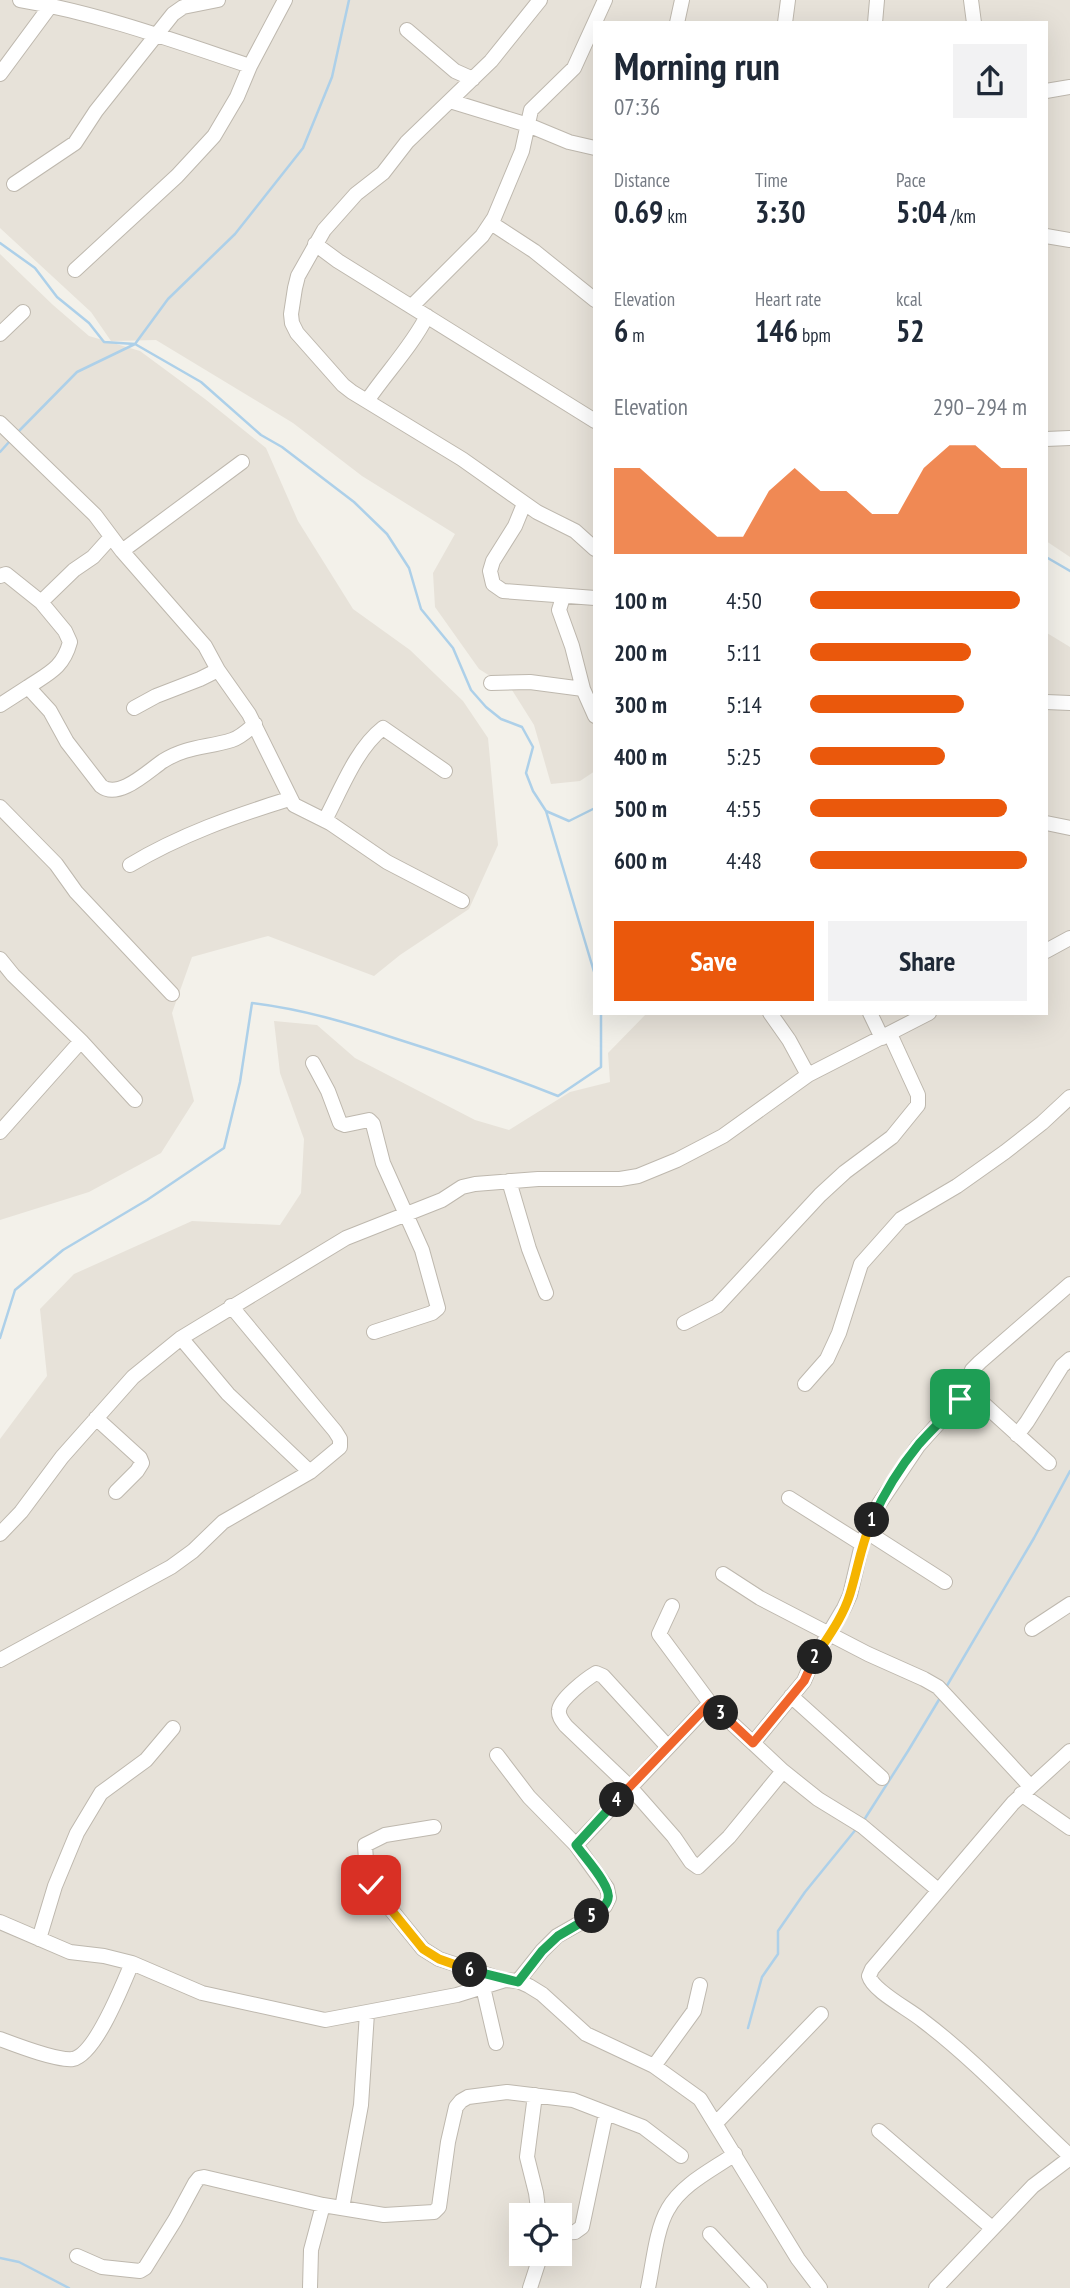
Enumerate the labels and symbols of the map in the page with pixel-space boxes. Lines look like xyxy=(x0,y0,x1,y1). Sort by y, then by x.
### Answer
pin xyxy=(930,1369,990,1429)
pin: 1 xyxy=(854,1502,890,1538)
pin: 2 xyxy=(798,1640,832,1674)
pin: 3 xyxy=(704,1696,738,1730)
pin: 4 xyxy=(600,1783,634,1818)
pin xyxy=(341,1855,401,1915)
pin: 5 xyxy=(574,1898,610,1934)
pin: 6 xyxy=(452,1952,488,1988)

